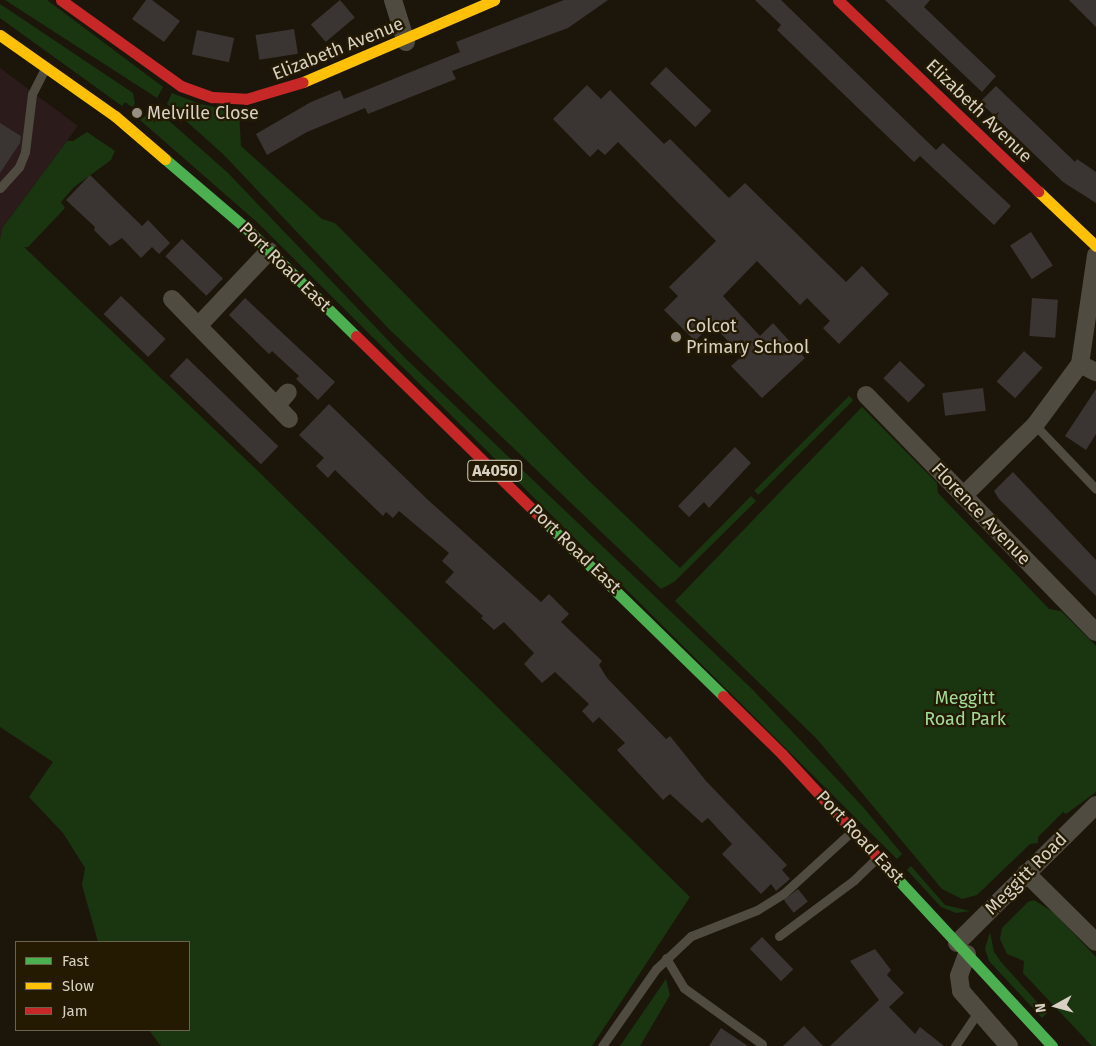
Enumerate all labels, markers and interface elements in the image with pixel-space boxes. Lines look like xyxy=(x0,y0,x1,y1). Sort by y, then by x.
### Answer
street label: Elizabeth Avenue xyxy=(269,13,407,85)
street label: Elizabeth Avenue xyxy=(921,55,1037,167)
place label: Melville Close xyxy=(147,102,259,124)
marker: Melville Close xyxy=(131,107,143,119)
street label: Port Road East xyxy=(235,218,335,316)
place label: Colcot Primary School xyxy=(686,316,809,358)
marker: Colcot Primary School xyxy=(670,331,682,343)
road number: A4050 xyxy=(466,458,524,484)
street label: Florence Avenue xyxy=(927,458,1035,570)
street label: Port Road East xyxy=(525,500,625,598)
park label: Meggitt Road Park xyxy=(924,688,1006,731)
street label: Port Road East xyxy=(812,786,908,888)
street label: Meggitt Road xyxy=(981,829,1071,919)
legend xyxy=(15,941,190,1031)
text: Fast xyxy=(62,952,89,970)
text: Slow xyxy=(62,977,94,995)
north arrow xyxy=(1031,981,1081,1031)
text: Jam xyxy=(62,1002,88,1020)
text: N xyxy=(1032,1002,1050,1014)

